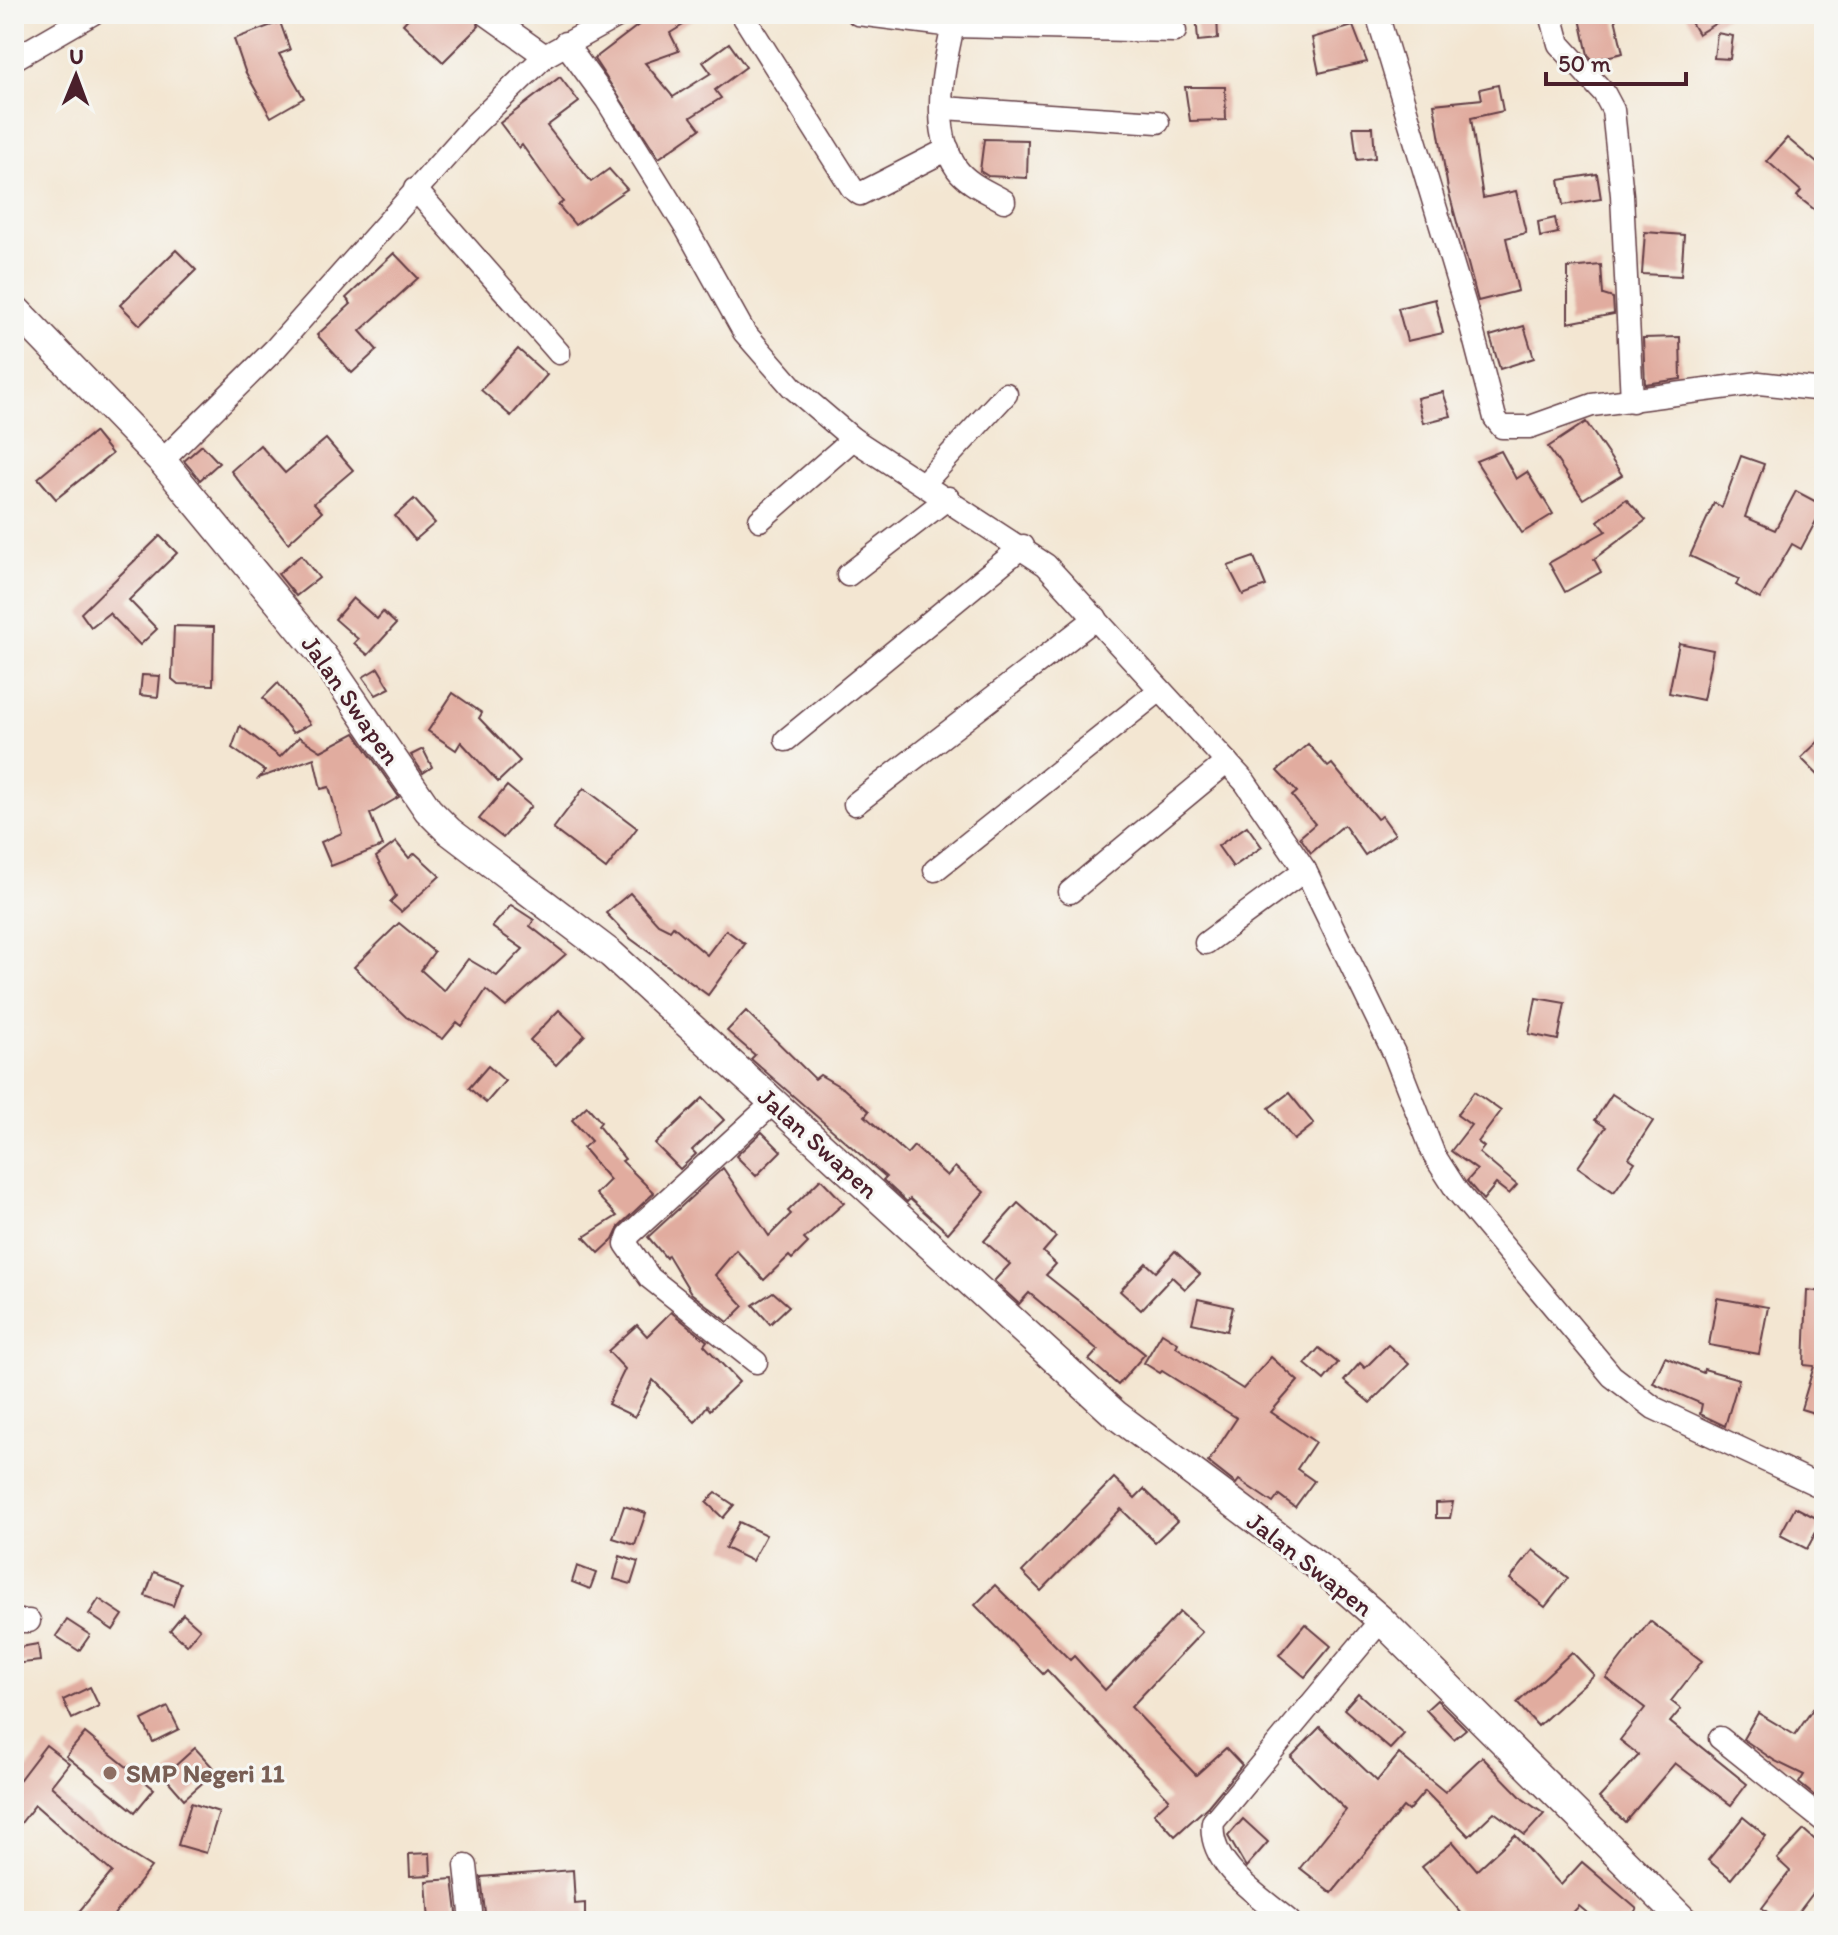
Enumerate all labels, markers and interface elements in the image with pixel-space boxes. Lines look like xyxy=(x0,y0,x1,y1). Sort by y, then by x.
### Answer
north arrow xyxy=(36,36,116,116)
scale bar xyxy=(1546,36,1686,86)
text: U xyxy=(69,43,84,70)
text: 50 m xyxy=(1558,49,1611,78)
street label: Jalan Swapen xyxy=(294,629,408,771)
street label: Jalan Swapen xyxy=(751,1080,885,1206)
street label: Jalan Swapen xyxy=(1241,1505,1380,1623)
place label: SMP Negeri 11 xyxy=(126,1757,285,1789)
marker: SMP Negeri 11 xyxy=(101,1764,119,1782)

